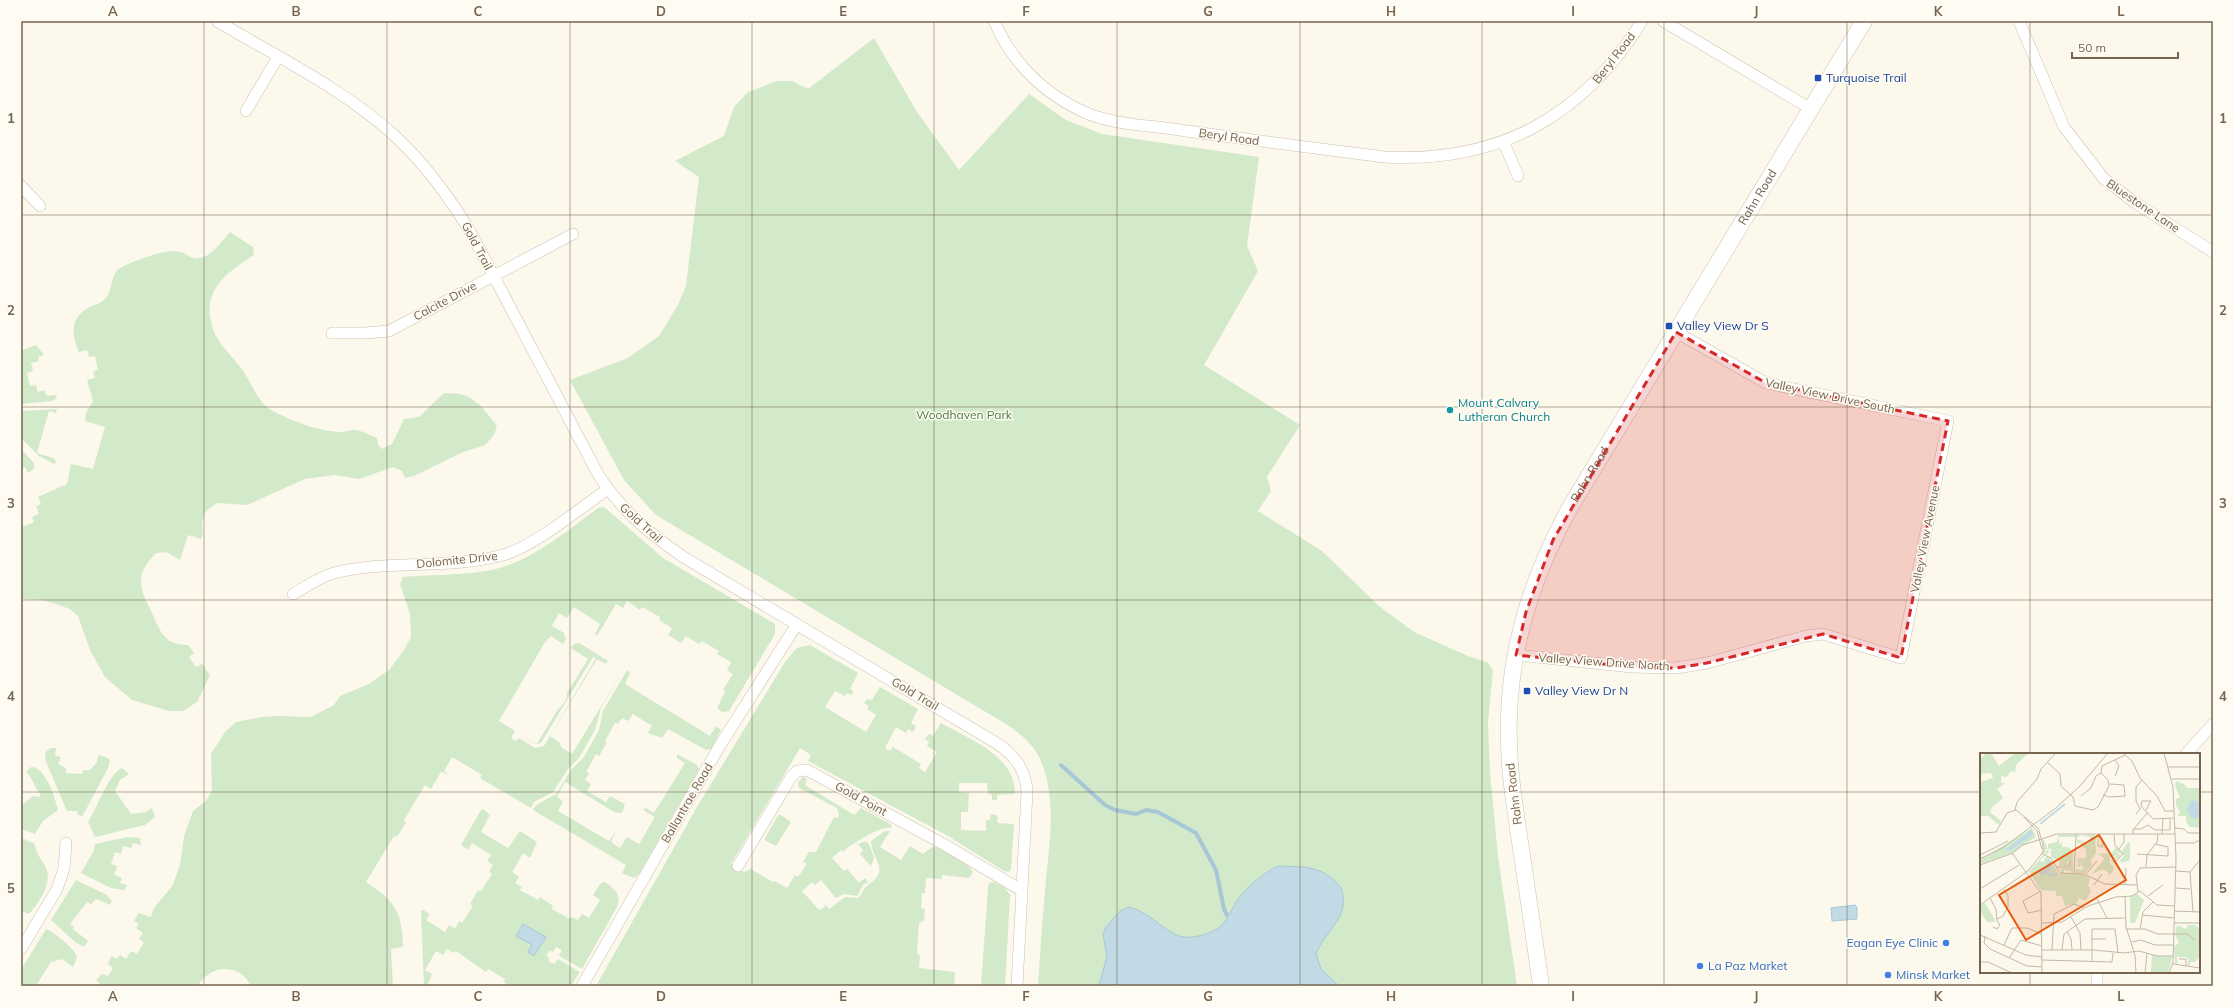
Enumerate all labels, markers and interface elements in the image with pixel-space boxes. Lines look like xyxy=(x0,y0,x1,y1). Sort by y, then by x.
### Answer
text: A xyxy=(108,3,118,19)
text: B xyxy=(292,3,301,19)
text: C xyxy=(474,3,483,19)
text: D xyxy=(656,3,666,19)
text: E xyxy=(839,3,847,19)
text: F xyxy=(1022,3,1030,19)
text: G xyxy=(1203,3,1213,19)
text: H xyxy=(1386,3,1396,19)
text: I xyxy=(1571,3,1575,19)
text: J xyxy=(1754,3,1758,19)
text: K xyxy=(1934,3,1944,19)
text: L xyxy=(2117,3,2125,19)
street label: Beryl Road xyxy=(1589,29,1638,86)
scale bar xyxy=(2072,34,2178,60)
text: 50 m xyxy=(2078,40,2106,55)
place label: Turquoise Trail xyxy=(1826,70,1907,85)
marker: Turquoise Trail xyxy=(1813,73,1823,83)
text: 1 xyxy=(7,110,15,126)
text: 1 xyxy=(2219,110,2227,126)
street label: Beryl Road xyxy=(1198,125,1260,148)
street label: Rahn Road xyxy=(1735,166,1780,227)
street label: Bluestone Lane xyxy=(2104,176,2183,236)
street label: Gold Trail xyxy=(459,219,496,272)
street label: Calcite Drive xyxy=(410,278,479,324)
text: 2 xyxy=(7,302,15,318)
text: 2 xyxy=(2219,302,2227,318)
place label: Valley View Dr S xyxy=(1677,318,1769,333)
marker: Valley View Dr S xyxy=(1664,321,1674,331)
street label: Valley View Drive South xyxy=(1764,374,1896,417)
place label: Mount Calvary Lutheran Church xyxy=(1458,395,1550,424)
marker: Mount Calvary Lutheran Church xyxy=(1445,405,1455,415)
park label: Woodhaven Park xyxy=(916,407,1013,422)
street label: Rahn Road xyxy=(1567,444,1612,505)
street label: Valley View Avenue xyxy=(1907,484,1942,594)
text: 3 xyxy=(7,495,15,511)
text: 3 xyxy=(2219,495,2227,511)
street label: Gold Trail xyxy=(617,500,666,546)
street label: Dolomite Drive xyxy=(416,548,498,571)
street label: Valley View Drive North xyxy=(1538,649,1670,674)
street label: Gold Trail xyxy=(889,674,942,713)
place label: Valley View Dr N xyxy=(1535,683,1628,698)
marker: Valley View Dr N xyxy=(1522,686,1532,696)
text: 4 xyxy=(7,688,15,704)
text: 4 xyxy=(2219,688,2227,704)
inset map xyxy=(1980,753,2200,973)
street label: Ballantrae Road xyxy=(658,760,716,846)
street label: Rahn Road xyxy=(1502,762,1525,826)
street label: Gold Point xyxy=(833,778,890,819)
text: 5 xyxy=(7,880,15,896)
text: 5 xyxy=(2219,880,2227,896)
place label: Eagan Eye Clinic xyxy=(1847,935,1938,950)
marker: Eagan Eye Clinic xyxy=(1941,938,1951,948)
place label: La Paz Market xyxy=(1708,958,1788,973)
marker: La Paz Market xyxy=(1695,961,1705,971)
place label: Minsk Market xyxy=(1896,967,1970,982)
marker: Minsk Market xyxy=(1883,970,1893,980)
text: A xyxy=(108,988,118,1004)
text: B xyxy=(292,988,301,1004)
text: C xyxy=(474,988,483,1004)
text: D xyxy=(656,988,666,1004)
text: E xyxy=(839,988,847,1004)
text: F xyxy=(1022,988,1030,1004)
text: G xyxy=(1203,988,1213,1004)
text: H xyxy=(1386,988,1396,1004)
text: I xyxy=(1571,988,1575,1004)
text: J xyxy=(1754,988,1758,1004)
text: K xyxy=(1934,988,1944,1004)
text: L xyxy=(2117,988,2125,1004)

